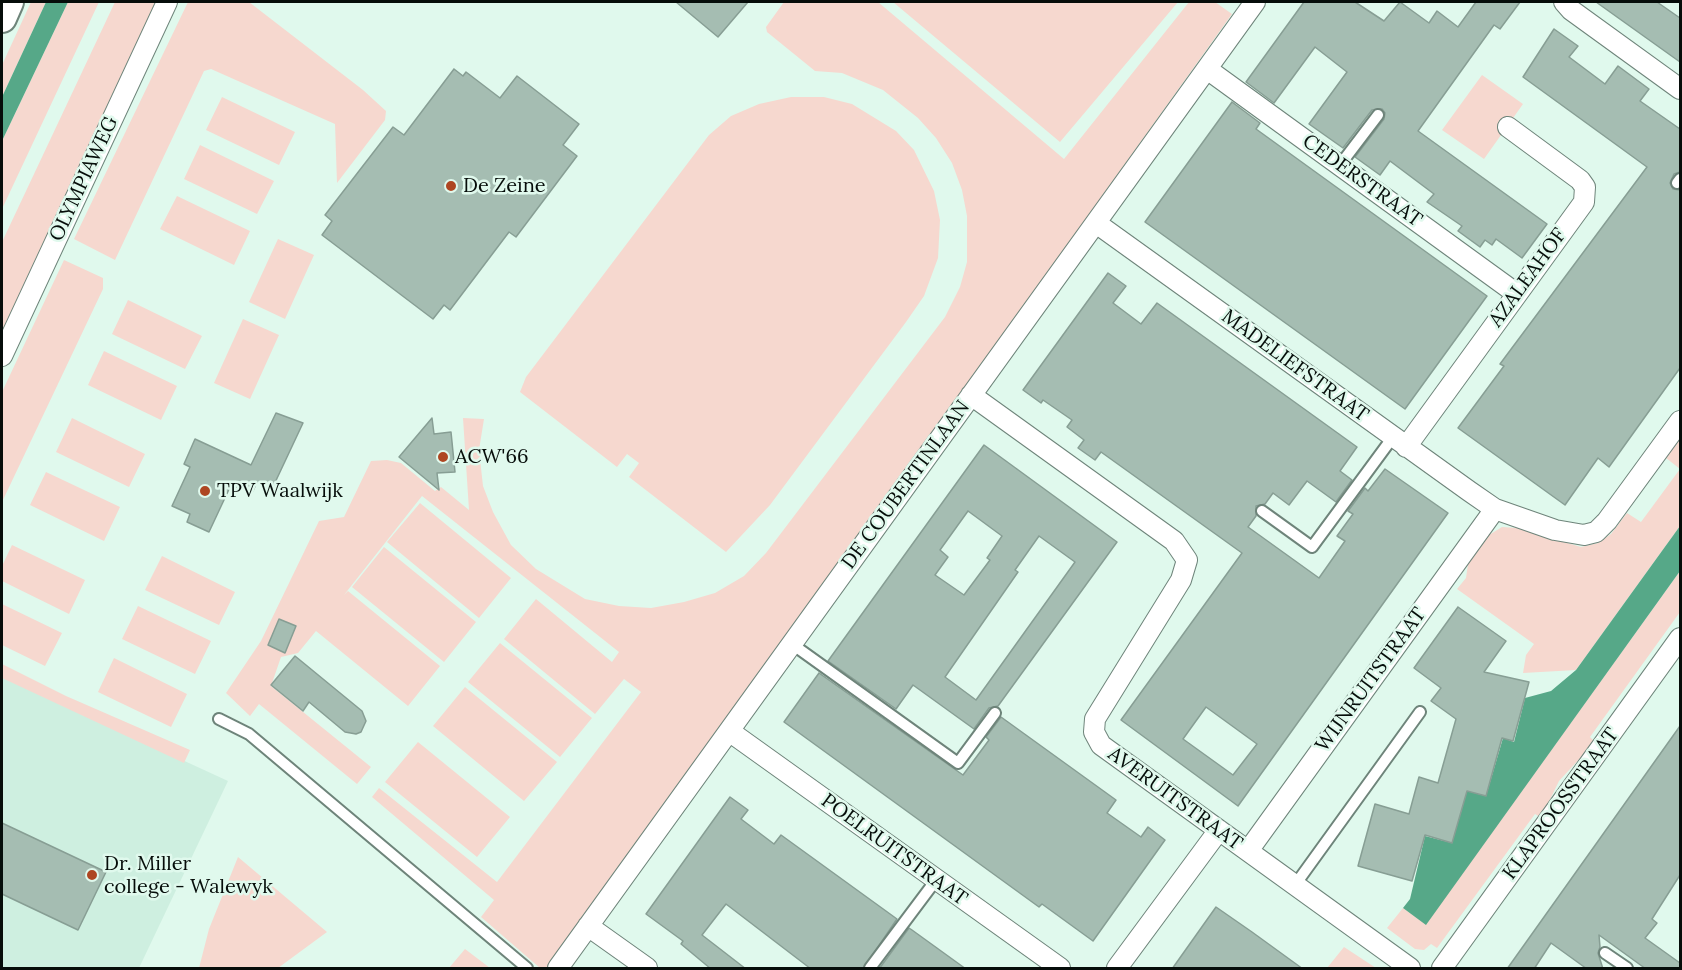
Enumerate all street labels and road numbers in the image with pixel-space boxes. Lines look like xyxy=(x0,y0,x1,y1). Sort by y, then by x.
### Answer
street label: OLYMPIAWEG xyxy=(45,113,123,245)
street label: CEDERSTRAAT xyxy=(1297,130,1427,232)
street label: AZALEAHOF xyxy=(1484,224,1572,332)
street label: MADELIEFSTRAAT xyxy=(1217,305,1373,427)
street label: DE COUBERTINLAAN xyxy=(837,396,975,574)
street label: WIJNRUITSTRAAT xyxy=(1311,603,1431,757)
street label: KLAPROOSSTRAAT xyxy=(1498,723,1624,885)
street label: AVERUITSTRAAT xyxy=(1103,742,1247,856)
street label: POELRUITSTRAAT xyxy=(816,789,972,911)

